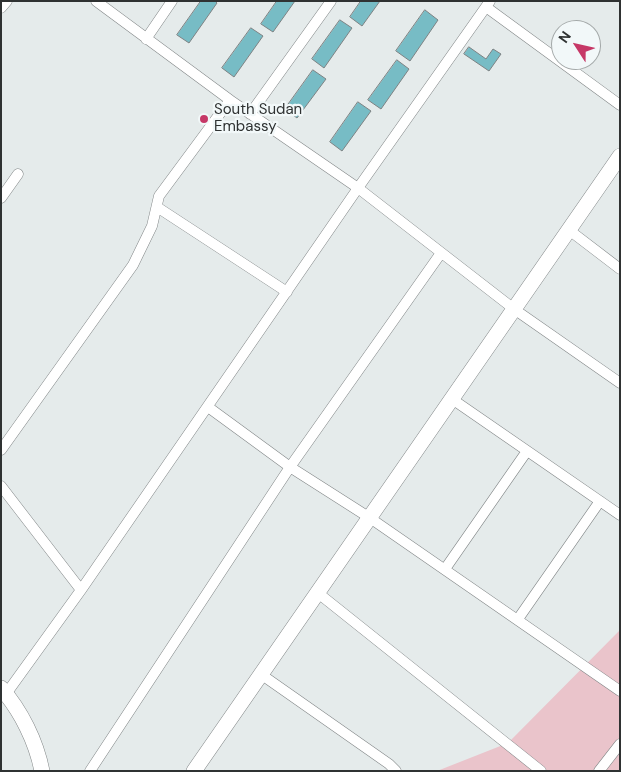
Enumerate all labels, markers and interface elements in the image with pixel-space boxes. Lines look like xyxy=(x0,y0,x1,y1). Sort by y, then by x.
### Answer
north arrow xyxy=(551,20,601,70)
text: N xyxy=(554,28,575,46)
place label: South Sudan Embassy xyxy=(214,101,302,136)
marker: South Sudan Embassy xyxy=(198,113,210,125)

